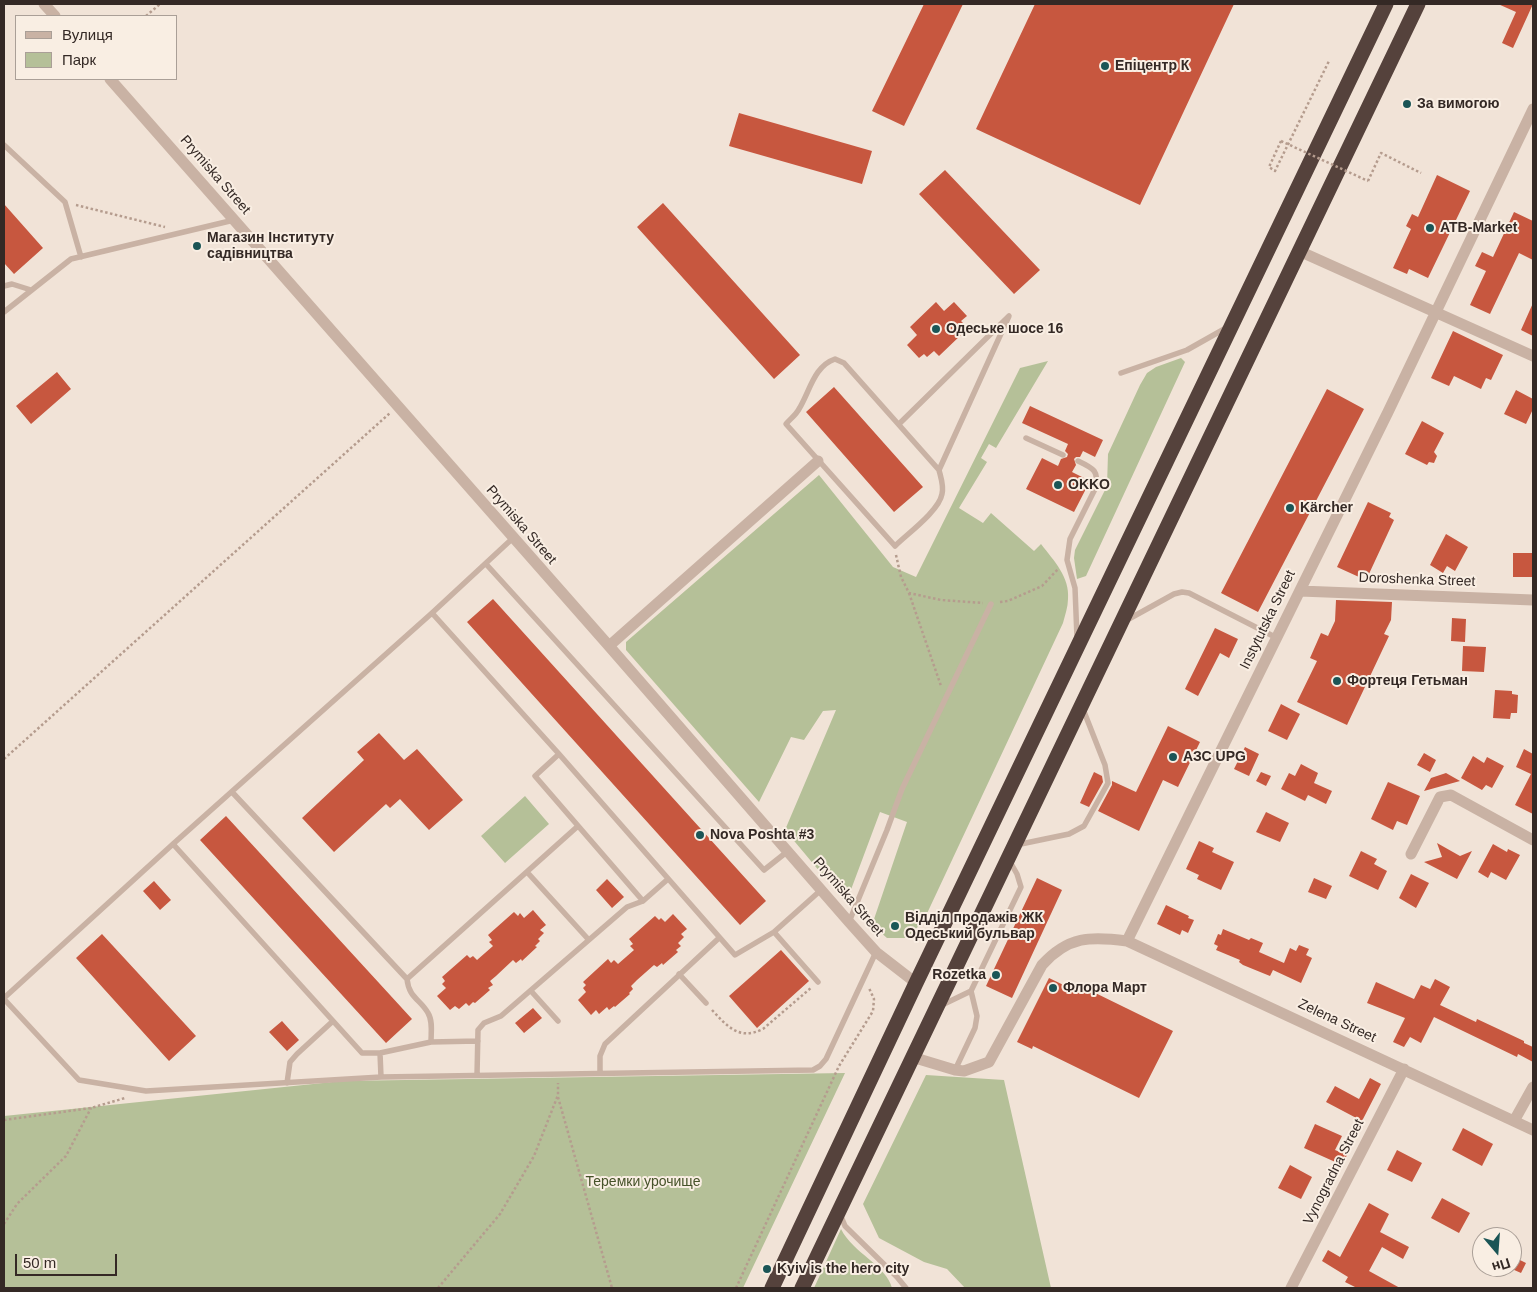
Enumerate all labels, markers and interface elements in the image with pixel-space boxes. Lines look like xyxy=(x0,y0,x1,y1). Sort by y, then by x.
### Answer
legend xyxy=(15,15,178,80)
text: Вулиця xyxy=(62,26,113,43)
text: Парк xyxy=(62,51,96,68)
place label: Епіцентр К xyxy=(1115,58,1189,74)
marker: Епіцентр К xyxy=(1099,60,1111,72)
place label: За вимогою xyxy=(1417,96,1500,112)
marker: За вимогою xyxy=(1401,98,1413,110)
street label: Prymiska Street xyxy=(176,132,254,218)
place label: ATB-Market xyxy=(1440,220,1518,236)
marker: ATB-Market xyxy=(1424,222,1436,234)
place label: Магазин Інституту садівництва xyxy=(207,230,334,262)
marker: Магазин Інституту садівництва xyxy=(191,240,203,252)
place label: Одеське шосе 16 xyxy=(946,321,1063,337)
marker: Одеське шосе 16 xyxy=(930,323,942,335)
place label: OKKO xyxy=(1068,477,1110,493)
marker: OKKO xyxy=(1052,479,1064,491)
street label: Prymiska Street xyxy=(482,482,560,568)
place label: Kärcher xyxy=(1300,500,1353,516)
marker: Kärcher xyxy=(1284,502,1296,514)
street label: Instytutska Street xyxy=(1237,568,1299,672)
street label: Doroshenka Street xyxy=(1358,570,1476,590)
place label: Фортеця Гетьман xyxy=(1347,673,1468,689)
marker: Фортеця Гетьман xyxy=(1331,675,1343,687)
place label: АЗС UPG xyxy=(1183,749,1246,765)
marker: АЗС UPG xyxy=(1167,751,1179,763)
place label: Nova Poshta #3 xyxy=(710,827,814,843)
marker: Nova Poshta #3 xyxy=(694,829,706,841)
street label: Prymiska Street xyxy=(809,854,887,940)
place label: Відділ продажів ЖК Одеський бульвар xyxy=(905,910,1043,942)
marker: Відділ продажів ЖК Одеський бульвар xyxy=(889,920,901,932)
place label: Rozetka xyxy=(932,967,986,983)
marker: Rozetka xyxy=(990,969,1002,981)
place label: Флора Март xyxy=(1063,980,1147,996)
marker: Флора Март xyxy=(1047,982,1059,994)
street label: Zelena Street xyxy=(1295,996,1379,1046)
street label: Vynogradna Street xyxy=(1300,1116,1368,1228)
park label: Теремки урочище xyxy=(586,1174,700,1190)
north arrow xyxy=(1472,1227,1522,1277)
scale bar xyxy=(18,1244,120,1276)
text: 50 m xyxy=(23,1254,56,1271)
text: Пн xyxy=(1490,1255,1513,1276)
place label: Kyiv is the hero city xyxy=(777,1261,909,1277)
marker: Kyiv is the hero city xyxy=(761,1263,773,1275)

